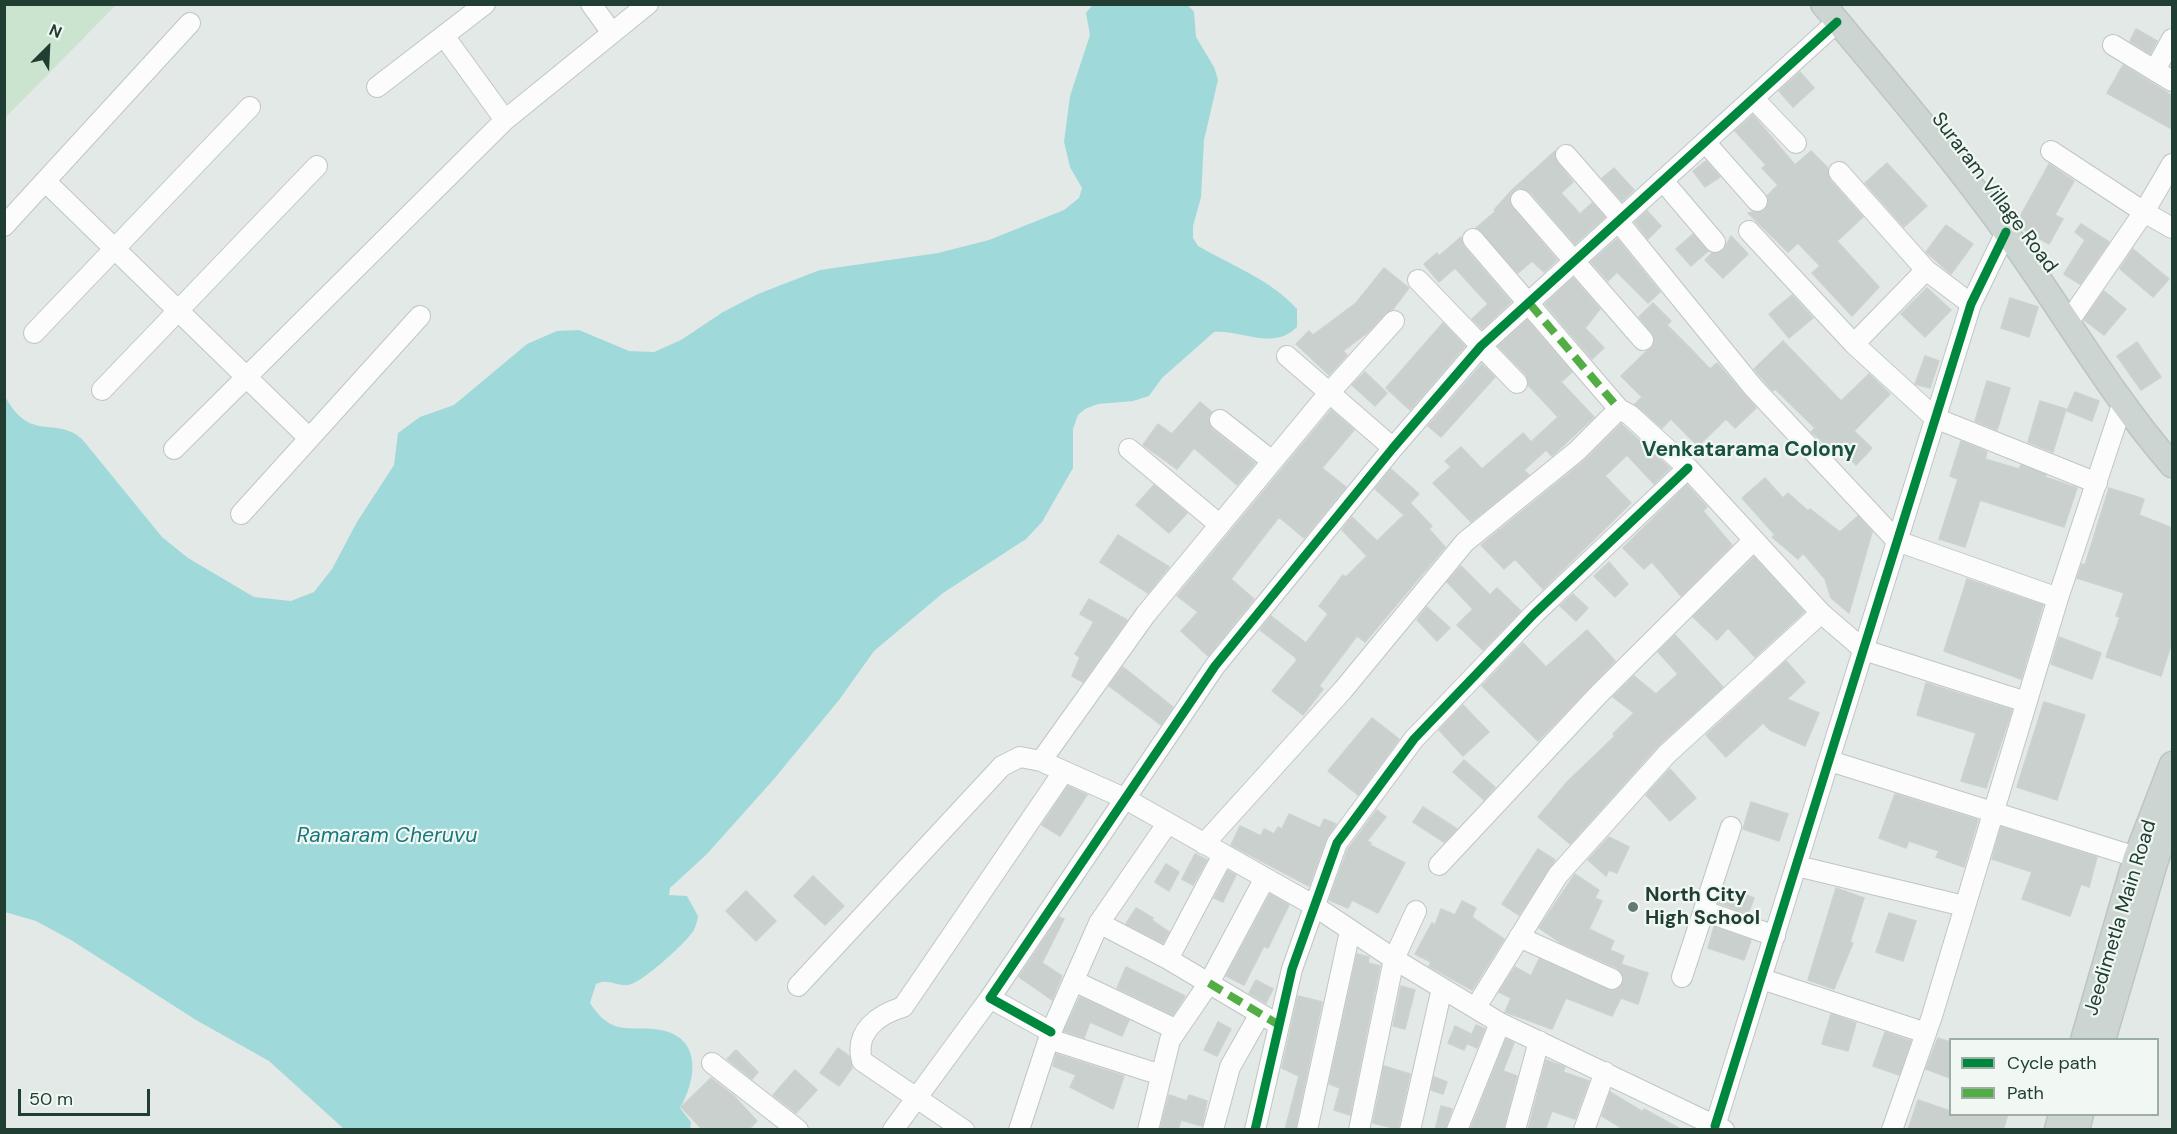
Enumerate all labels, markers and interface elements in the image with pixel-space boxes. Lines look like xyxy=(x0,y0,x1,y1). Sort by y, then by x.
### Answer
north arrow xyxy=(18,18,78,78)
text: N xyxy=(46,19,65,43)
street label: Suraram Village Road xyxy=(1926,108,2062,278)
district label: Venkatarama Colony xyxy=(1642,437,1856,463)
street label: Jeedimetla Main Road xyxy=(2080,817,2162,1019)
water label: Ramaram Cheruvu xyxy=(297,823,477,849)
place label: North City High School xyxy=(1645,884,1760,931)
marker: North City High School xyxy=(1626,900,1640,914)
legend xyxy=(1949,1038,2159,1116)
text: Cycle path xyxy=(2007,1051,2097,1075)
scale bar xyxy=(21,1077,153,1115)
text: Path xyxy=(2007,1081,2044,1105)
text: 50 m xyxy=(29,1087,73,1111)

